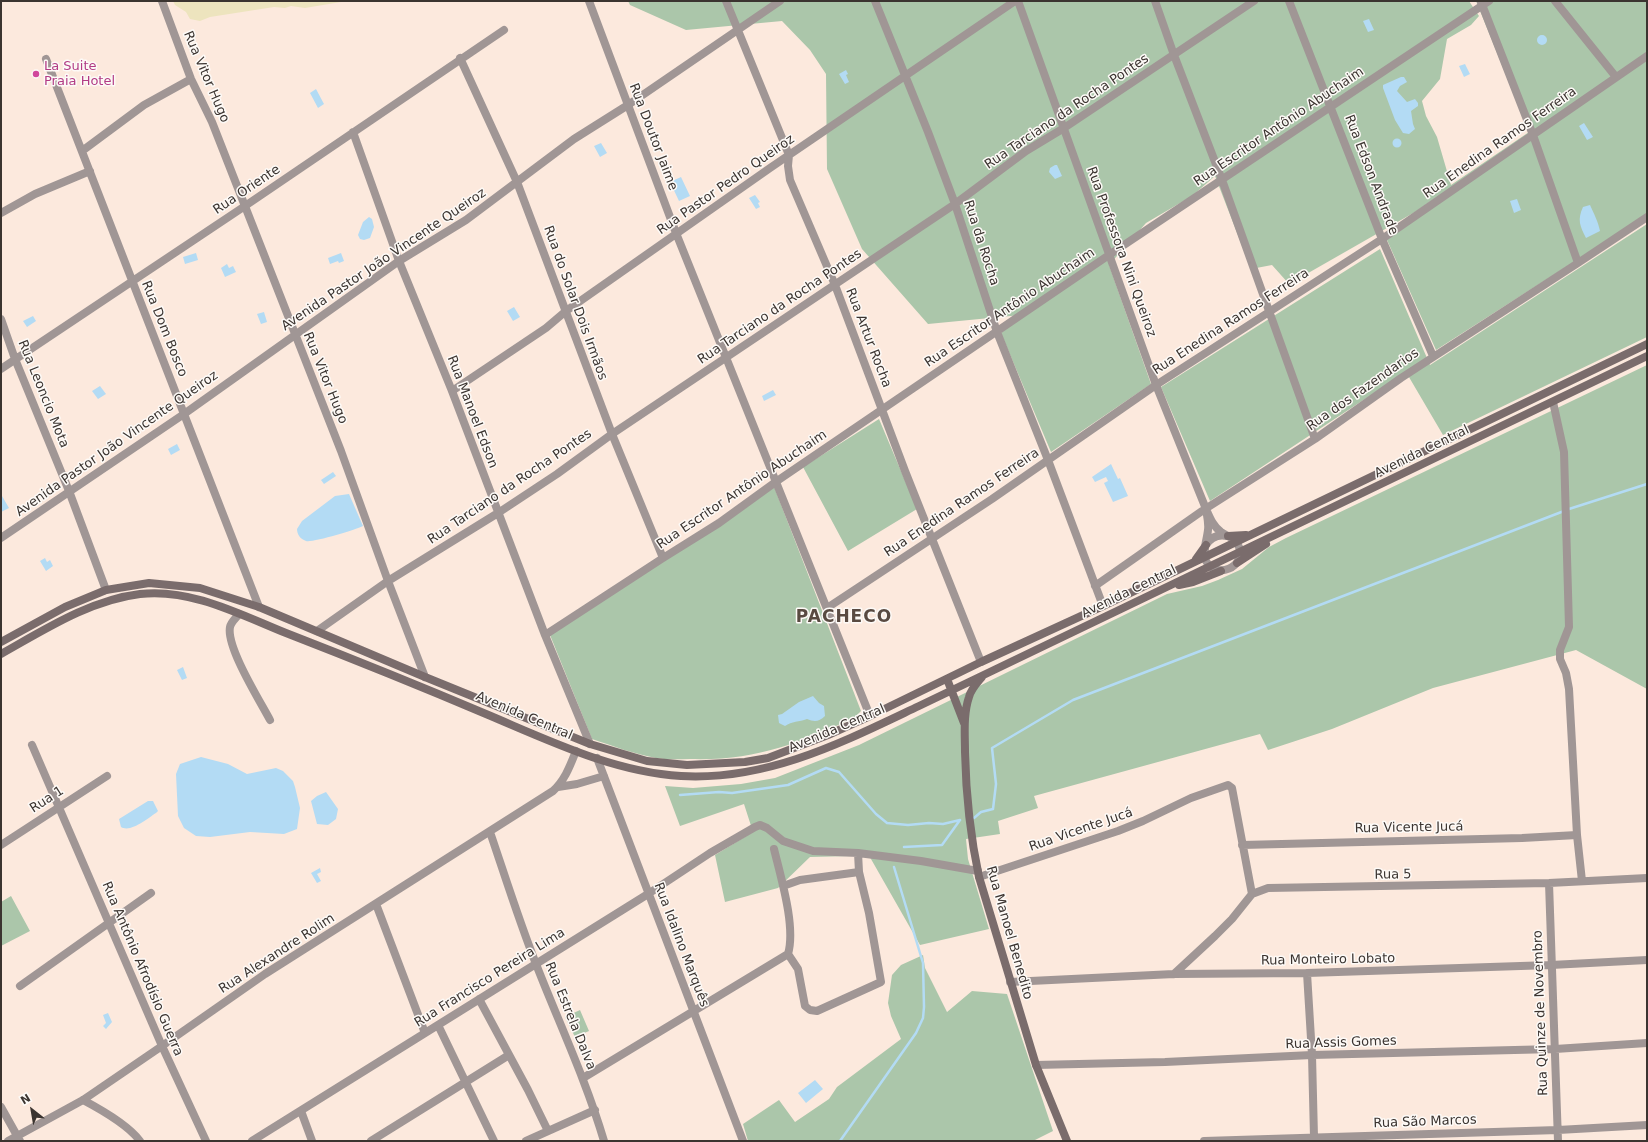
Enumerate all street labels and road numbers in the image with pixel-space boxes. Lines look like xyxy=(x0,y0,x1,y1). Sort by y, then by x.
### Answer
street label: Rua Vitor Hugo xyxy=(180,29,232,125)
street label: Rua Tarciano da Rocha Pontes xyxy=(982,51,1152,173)
street label: Rua Escritor Antônio Abuchaim xyxy=(1191,64,1367,190)
street label: Rua Doutor Jaime xyxy=(625,81,681,193)
street label: Rua Enedina Ramos Ferreira xyxy=(1420,84,1580,202)
street label: Rua Edson Andrade xyxy=(1341,113,1401,237)
street label: Rua Pastor Pedro Queiroz xyxy=(654,132,798,238)
street label: Rua Oriente xyxy=(211,162,283,218)
street label: Rua Professora Nini Queiroz xyxy=(1083,165,1159,339)
street label: Avenida Pastor João Vincente Queiroz xyxy=(279,185,489,335)
street label: Rua da Rocha xyxy=(960,198,1002,288)
street label: Rua do Solar Dois Irmãos xyxy=(540,224,610,382)
street label: Rua Escritor Antônio Abuchaim xyxy=(922,245,1098,371)
street label: Rua Tarciano da Rocha Pontes xyxy=(695,246,865,368)
street label: Rua Enedina Ramos Ferreira xyxy=(1150,265,1312,379)
street label: Rua Dom Bosco xyxy=(138,279,190,379)
street label: Rua Artur Rocha xyxy=(842,286,894,390)
street label: Rua Vitor Hugo xyxy=(299,330,351,426)
street label: Rua Leoncio Mota xyxy=(14,338,72,450)
street label: Rua dos Fazendarios xyxy=(1304,345,1422,435)
street label: Rua Manoel Edson xyxy=(443,353,501,471)
street label: Avenida Pastor João Vincente Queiroz xyxy=(13,368,221,520)
street label: Avenida Central xyxy=(1372,422,1472,482)
street label: Rua Tarciano da Rocha Pontes xyxy=(425,426,595,548)
street label: Rua Escritor Antônio Abuchaim xyxy=(654,427,830,553)
street label: Rua Enedina Ramos Ferreira xyxy=(882,445,1042,561)
street label: Avenida Central xyxy=(1079,562,1179,622)
street label: Avenida Central xyxy=(473,689,575,743)
street label: Avenida Central xyxy=(786,702,888,756)
street label: Rua 1 xyxy=(27,783,67,817)
street label: Rua Vicente Jucá xyxy=(1027,805,1135,855)
street label: Rua Vicente Jucá xyxy=(1354,819,1464,837)
street label: Rua Manoel Benedito xyxy=(982,865,1036,1001)
street label: Rua 5 xyxy=(1374,867,1412,883)
street label: Rua Antônio Afrodísio Guerra xyxy=(98,879,186,1059)
street label: Rua Idalino Marquês xyxy=(650,881,712,1009)
street label: Rua Alexandre Rolim xyxy=(216,911,338,997)
street label: Rua Francisco Pereira Lima xyxy=(412,925,568,1031)
street label: Rua Quinze de Novembro xyxy=(1530,930,1552,1096)
street label: Rua Monteiro Lobato xyxy=(1261,951,1395,969)
street label: Rua Estrela Dalva xyxy=(541,960,599,1072)
street label: Rua Assis Gomes xyxy=(1285,1033,1397,1053)
street label: Rua São Marcos xyxy=(1373,1112,1477,1132)

